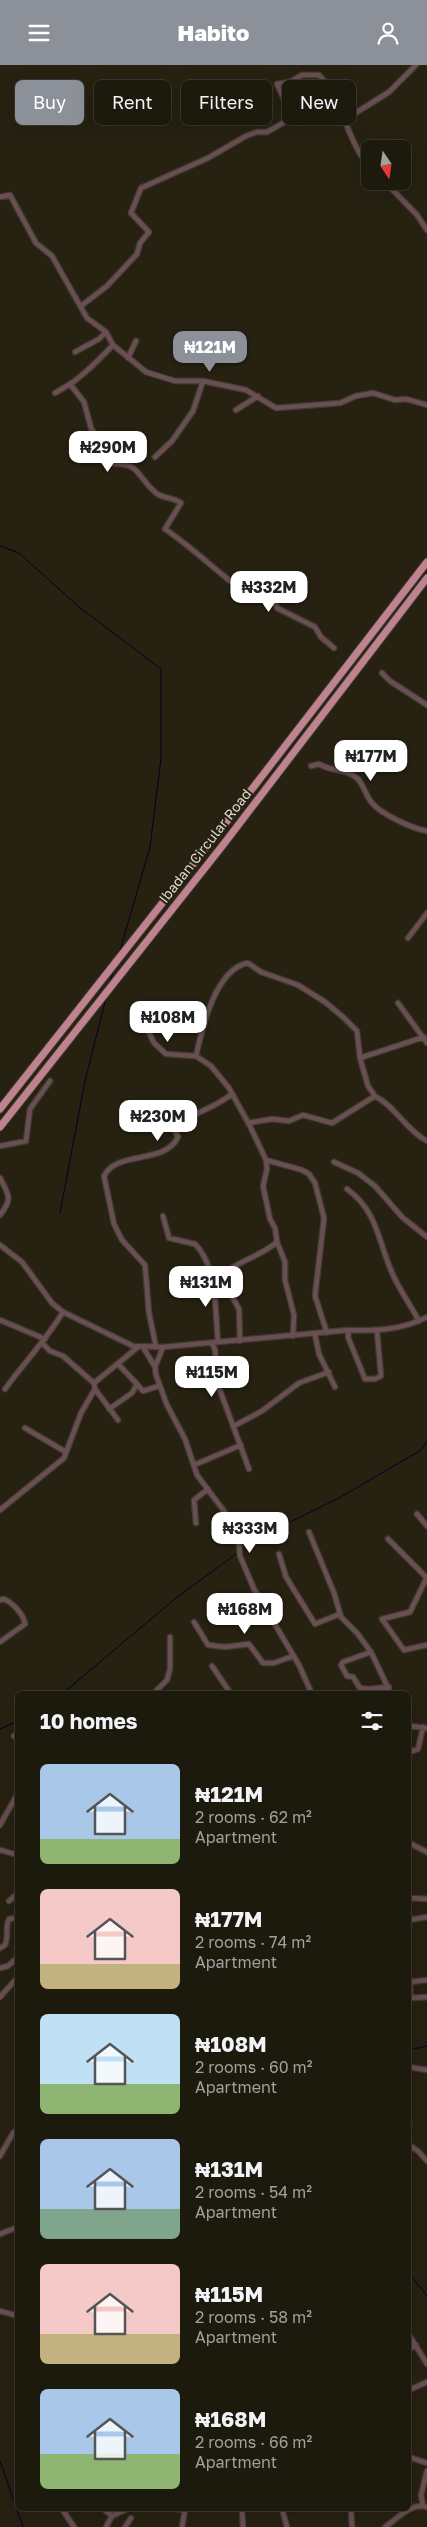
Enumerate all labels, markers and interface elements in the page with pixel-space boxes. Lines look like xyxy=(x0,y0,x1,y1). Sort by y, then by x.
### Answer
icon: menu xyxy=(25,19,53,47)
text: Habito xyxy=(178,19,249,46)
icon: person xyxy=(374,19,402,47)
chip: Buy xyxy=(15,80,84,125)
chip: Rent xyxy=(94,80,171,125)
chip: Filters xyxy=(181,80,272,125)
chip: New xyxy=(282,80,356,125)
north arrow xyxy=(361,140,411,190)
map controls xyxy=(361,140,411,190)
pin: ₦121M xyxy=(175,331,245,373)
text: ₦121M xyxy=(184,337,236,357)
pin: ₦290M xyxy=(73,431,143,473)
text: ₦290M xyxy=(80,437,136,457)
pin: ₦332M xyxy=(234,571,304,613)
text: ₦332M xyxy=(241,577,297,597)
pin: ₦177M xyxy=(336,739,406,782)
text: ₦177M xyxy=(345,746,397,766)
street label: Ibadan Circular Road xyxy=(155,785,254,906)
pin: ₦108M xyxy=(133,1001,203,1043)
text: ₦108M xyxy=(141,1007,195,1027)
pin: ₦230M xyxy=(123,1099,193,1142)
text: ₦230M xyxy=(130,1106,186,1126)
pin: ₦131M xyxy=(171,1265,241,1308)
text: ₦131M xyxy=(180,1272,232,1292)
pin: ₦115M xyxy=(177,1355,247,1398)
text: ₦115M xyxy=(186,1362,238,1382)
pin: ₦333M xyxy=(215,1511,285,1554)
text: ₦333M xyxy=(222,1518,278,1538)
pin: ₦168M xyxy=(210,1593,280,1635)
text: ₦168M xyxy=(218,1599,272,1619)
icon: filters xyxy=(358,1707,386,1735)
text: 10 homes xyxy=(40,1708,138,1734)
text: ₦121M xyxy=(195,1781,263,1807)
icon: home xyxy=(80,1784,140,1844)
text: 2 rooms · 62 m² xyxy=(195,1807,312,1827)
text: Apartment xyxy=(195,1827,277,1847)
text: ₦177M xyxy=(195,1906,263,1932)
icon: home xyxy=(80,1909,140,1969)
text: 2 rooms · 74 m² xyxy=(195,1932,311,1952)
text: Apartment xyxy=(195,1952,277,1972)
text: ₦108M xyxy=(195,2031,267,2057)
icon: home xyxy=(80,2034,140,2094)
text: 2 rooms · 60 m² xyxy=(195,2057,313,2077)
text: Apartment xyxy=(195,2077,277,2097)
text: ₦131M xyxy=(195,2156,263,2182)
icon: home xyxy=(80,2159,140,2219)
text: 2 rooms · 54 m² xyxy=(195,2182,312,2202)
text: Apartment xyxy=(195,2202,277,2222)
text: ₦115M xyxy=(195,2281,263,2307)
icon: home xyxy=(80,2284,140,2344)
text: 2 rooms · 58 m² xyxy=(195,2307,312,2327)
text: Apartment xyxy=(195,2327,277,2347)
text: ₦168M xyxy=(195,2406,266,2432)
icon: home xyxy=(80,2409,140,2469)
text: 2 rooms · 66 m² xyxy=(195,2432,312,2452)
text: Apartment xyxy=(195,2452,277,2472)

